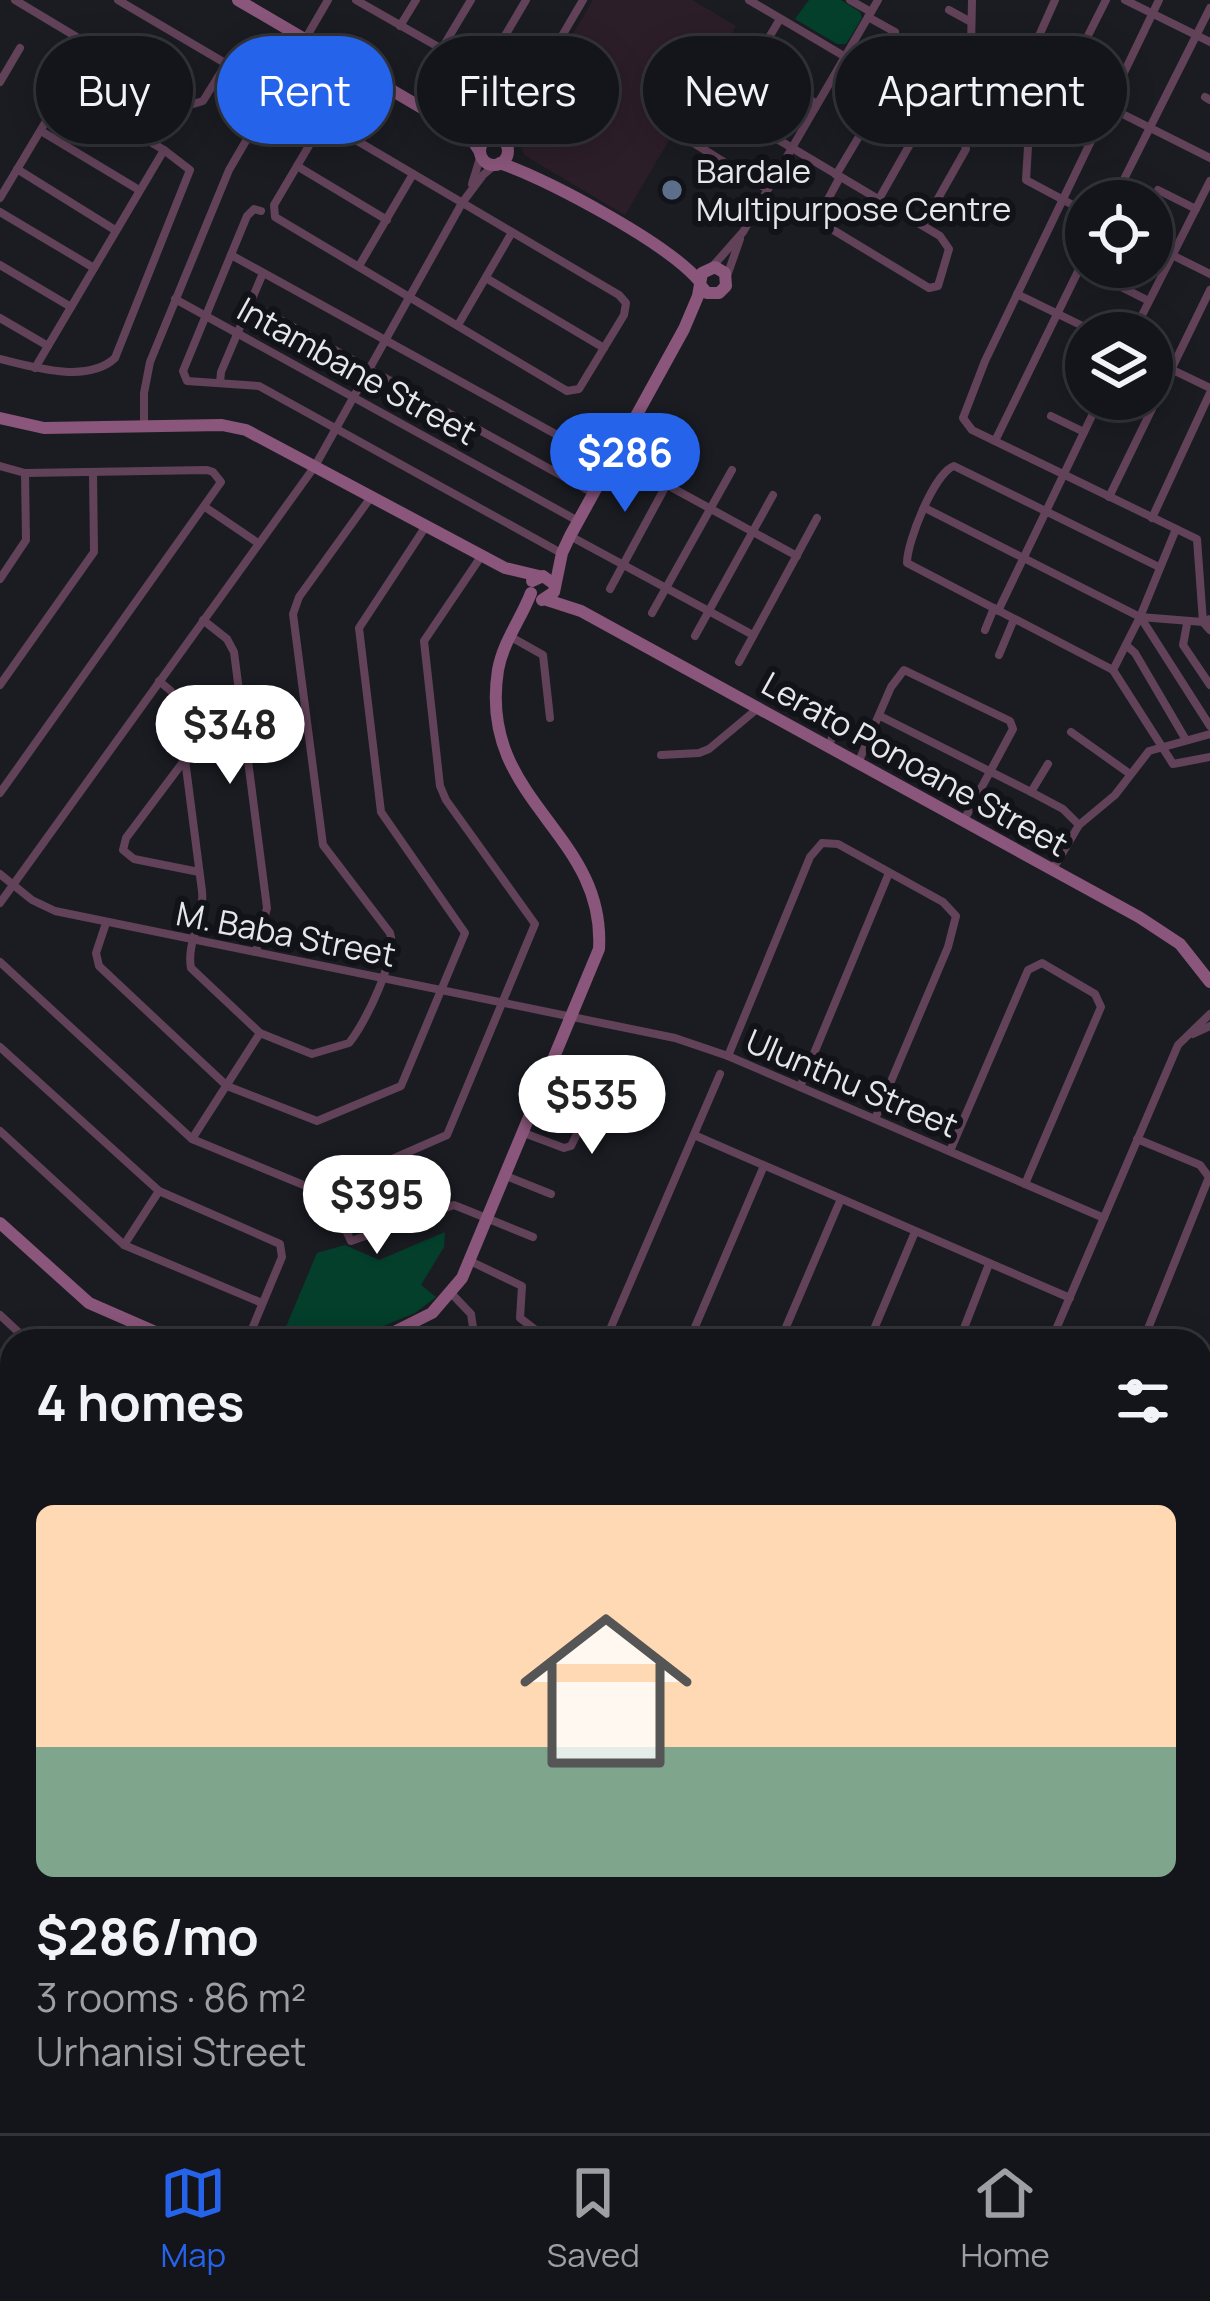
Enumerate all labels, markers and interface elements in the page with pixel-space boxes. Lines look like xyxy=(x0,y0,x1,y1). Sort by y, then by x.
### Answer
chip: Buy xyxy=(36,36,193,144)
chip: Rent xyxy=(217,36,393,144)
chip: Filters xyxy=(417,36,619,144)
chip: New xyxy=(643,36,811,144)
chip: Apartment xyxy=(835,36,1127,144)
place label: Bardale Multipurpose Centre xyxy=(696,148,1011,231)
marker: Bardale Multipurpose Centre xyxy=(659,177,685,203)
map controls xyxy=(1065,180,1173,420)
button: locate xyxy=(1065,180,1173,288)
street label: Intambane Street xyxy=(230,286,485,455)
button: layers xyxy=(1065,312,1173,420)
pin: $286 xyxy=(554,413,696,515)
text: $286 xyxy=(577,425,673,479)
street label: Lerato Ponoane Street xyxy=(754,661,1076,866)
pin: $348 xyxy=(159,685,301,787)
text: $348 xyxy=(183,697,277,751)
street label: M. Baba Street xyxy=(173,890,400,977)
street label: Ulunthu Street xyxy=(739,1018,965,1147)
pin: $535 xyxy=(521,1055,663,1157)
text: $535 xyxy=(546,1067,638,1121)
pin: $395 xyxy=(306,1155,448,1257)
text: $395 xyxy=(330,1167,424,1221)
text: 4 homes xyxy=(36,1367,244,1436)
icon: filters xyxy=(1110,1368,1176,1434)
icon: home xyxy=(498,1583,714,1799)
text: $286/mo xyxy=(36,1901,259,1970)
text: 3 rooms · 86 m² xyxy=(36,1970,306,2024)
text: Urhanisi Street xyxy=(36,2024,306,2078)
tab: Map xyxy=(160,2160,226,2277)
tab: Saved xyxy=(547,2160,640,2277)
tab: Home xyxy=(960,2160,1050,2277)

